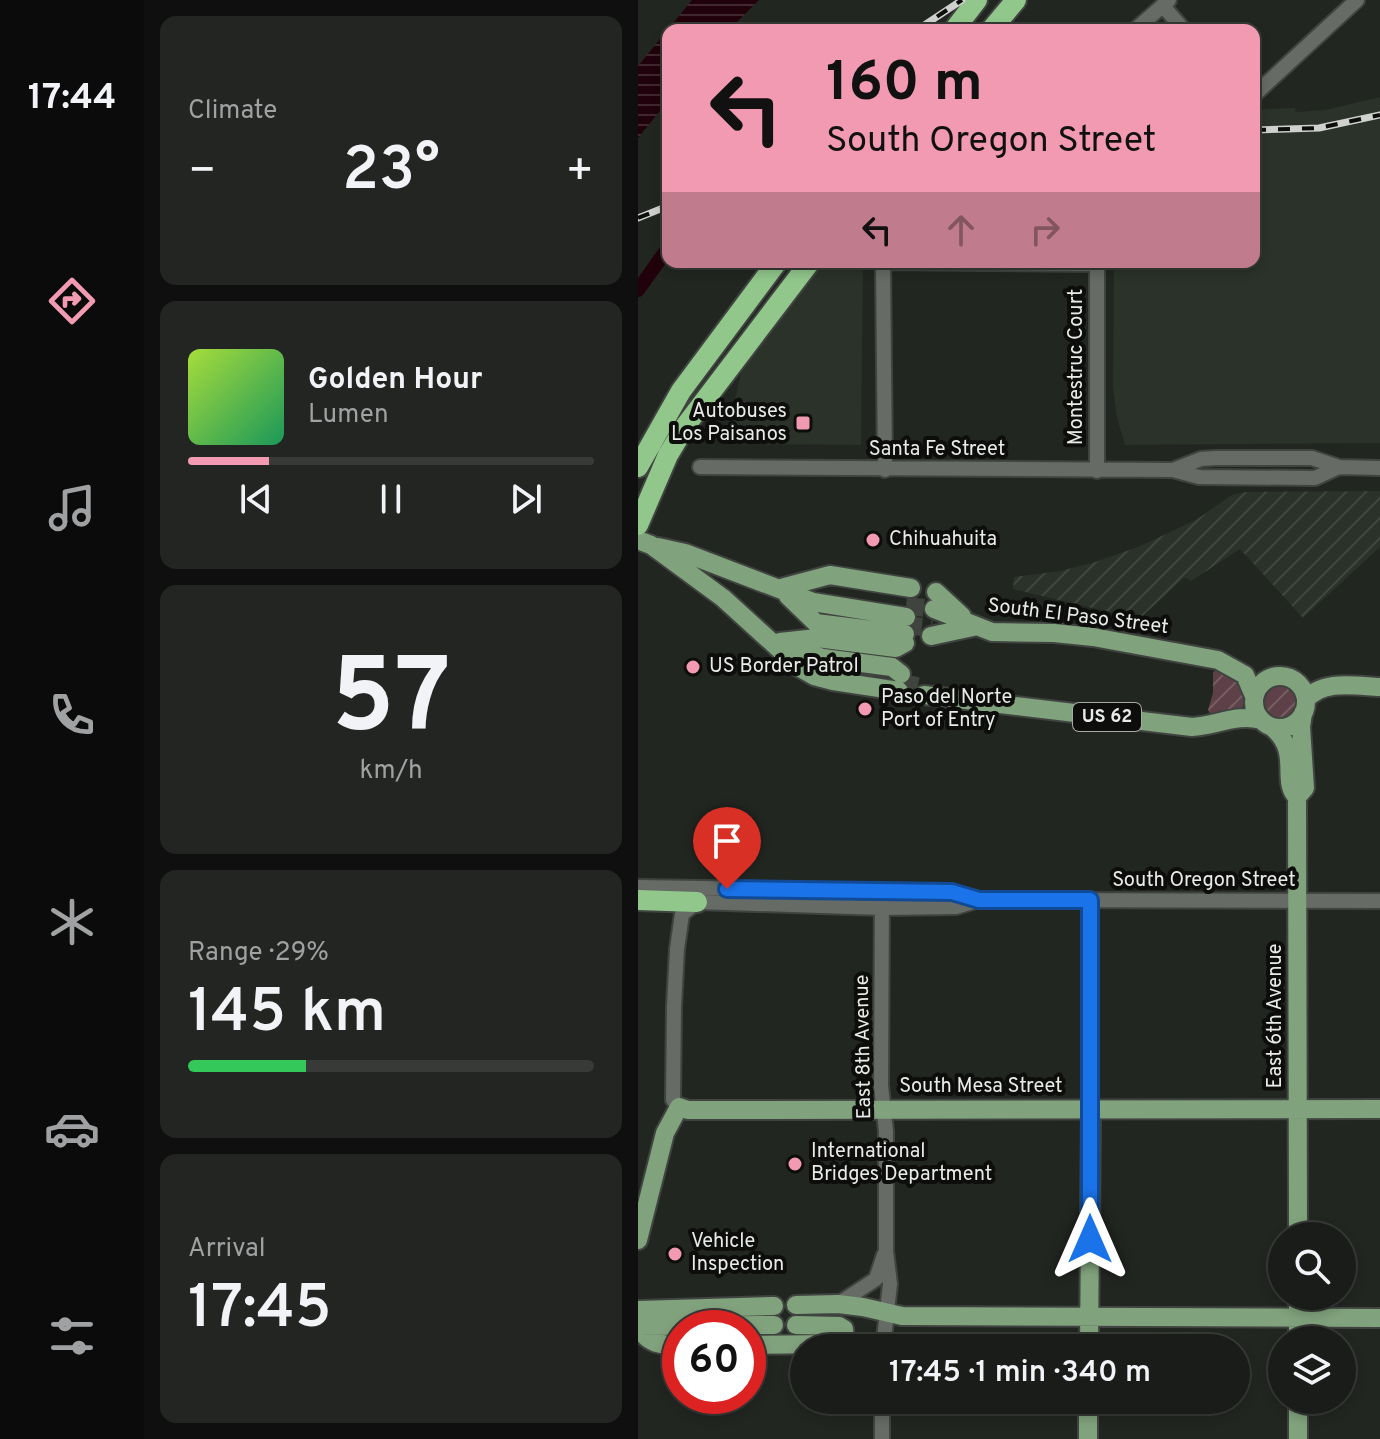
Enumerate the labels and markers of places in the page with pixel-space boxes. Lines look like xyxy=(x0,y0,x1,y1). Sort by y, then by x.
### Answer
place label: Autobuses Los Paisanos xyxy=(671,399,787,448)
marker: Autobuses Los Paisanos xyxy=(794,414,812,432)
place label: Chihuahuita xyxy=(889,527,997,553)
marker: Chihuahuita xyxy=(864,531,882,549)
place label: US Border Patrol xyxy=(709,654,859,680)
marker: US Border Patrol xyxy=(684,658,702,676)
place label: Paso del Norte Port of Entry xyxy=(881,685,1012,734)
marker: Paso del Norte Port of Entry xyxy=(856,700,874,718)
pin xyxy=(693,807,761,889)
place label: International Bridges Department xyxy=(811,1139,992,1188)
marker: International Bridges Department xyxy=(786,1155,804,1173)
place label: Vehicle Inspection xyxy=(691,1229,784,1278)
marker: Vehicle Inspection xyxy=(666,1245,684,1263)

